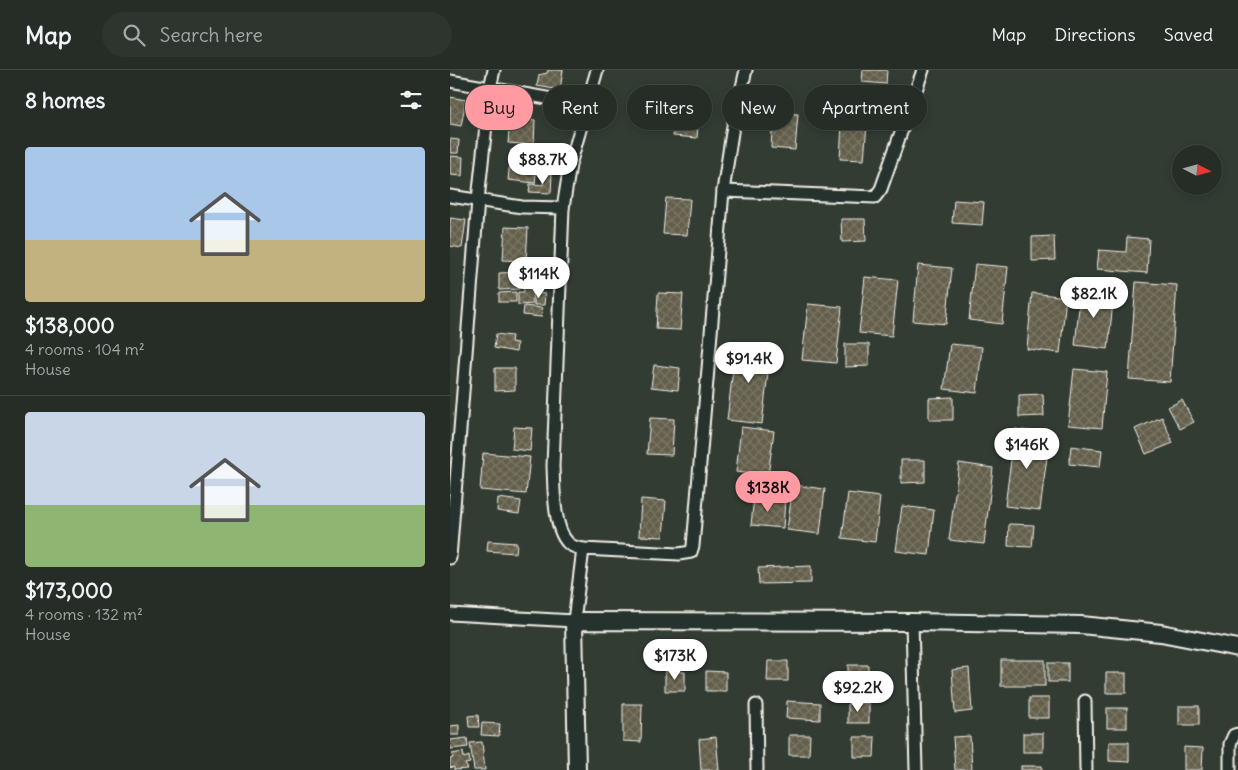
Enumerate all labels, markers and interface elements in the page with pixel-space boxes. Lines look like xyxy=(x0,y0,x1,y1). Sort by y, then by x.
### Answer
search box xyxy=(102,12,452,57)
text: Map xyxy=(25,20,72,50)
icon: search xyxy=(120,21,148,49)
text: Search here xyxy=(160,23,263,47)
text: Map xyxy=(991,23,1026,46)
text: Directions xyxy=(1054,23,1136,46)
text: Saved xyxy=(1164,23,1213,46)
chip: Buy xyxy=(465,85,533,130)
chip: Rent xyxy=(543,85,617,130)
chip: Filters xyxy=(627,85,712,130)
chip: New xyxy=(722,85,794,130)
chip: Apartment xyxy=(804,85,927,130)
icon: filters xyxy=(397,86,425,114)
text: 8 homes xyxy=(25,87,105,114)
pin: $88.7K xyxy=(502,142,584,185)
north arrow xyxy=(1172,145,1222,195)
map controls xyxy=(1172,145,1222,195)
text: $88.7K xyxy=(519,149,567,169)
icon: home xyxy=(180,179,270,269)
pin: $114K xyxy=(504,256,574,299)
text: $114K xyxy=(519,263,559,283)
pin: $82.1K xyxy=(1053,276,1135,319)
text: $82.1K xyxy=(1071,283,1117,303)
text: $138,000 xyxy=(25,312,115,339)
text: 4 rooms · 104 m² xyxy=(25,339,145,359)
pin: $91.4K xyxy=(708,342,790,384)
text: $91.4K xyxy=(726,348,772,368)
text: House xyxy=(25,359,71,379)
pin: $146K xyxy=(992,428,1062,470)
text: $146K xyxy=(1005,434,1049,454)
icon: home xyxy=(180,445,270,535)
pin: $138K xyxy=(733,470,803,513)
text: $138K xyxy=(746,477,790,497)
text: $173,000 xyxy=(25,577,113,604)
text: 4 rooms · 132 m² xyxy=(25,604,143,624)
text: House xyxy=(25,624,71,644)
pin: $173K xyxy=(640,638,710,681)
text: $173K xyxy=(654,645,696,665)
pin: $92.2K xyxy=(817,670,899,713)
text: $92.2K xyxy=(834,677,882,697)

